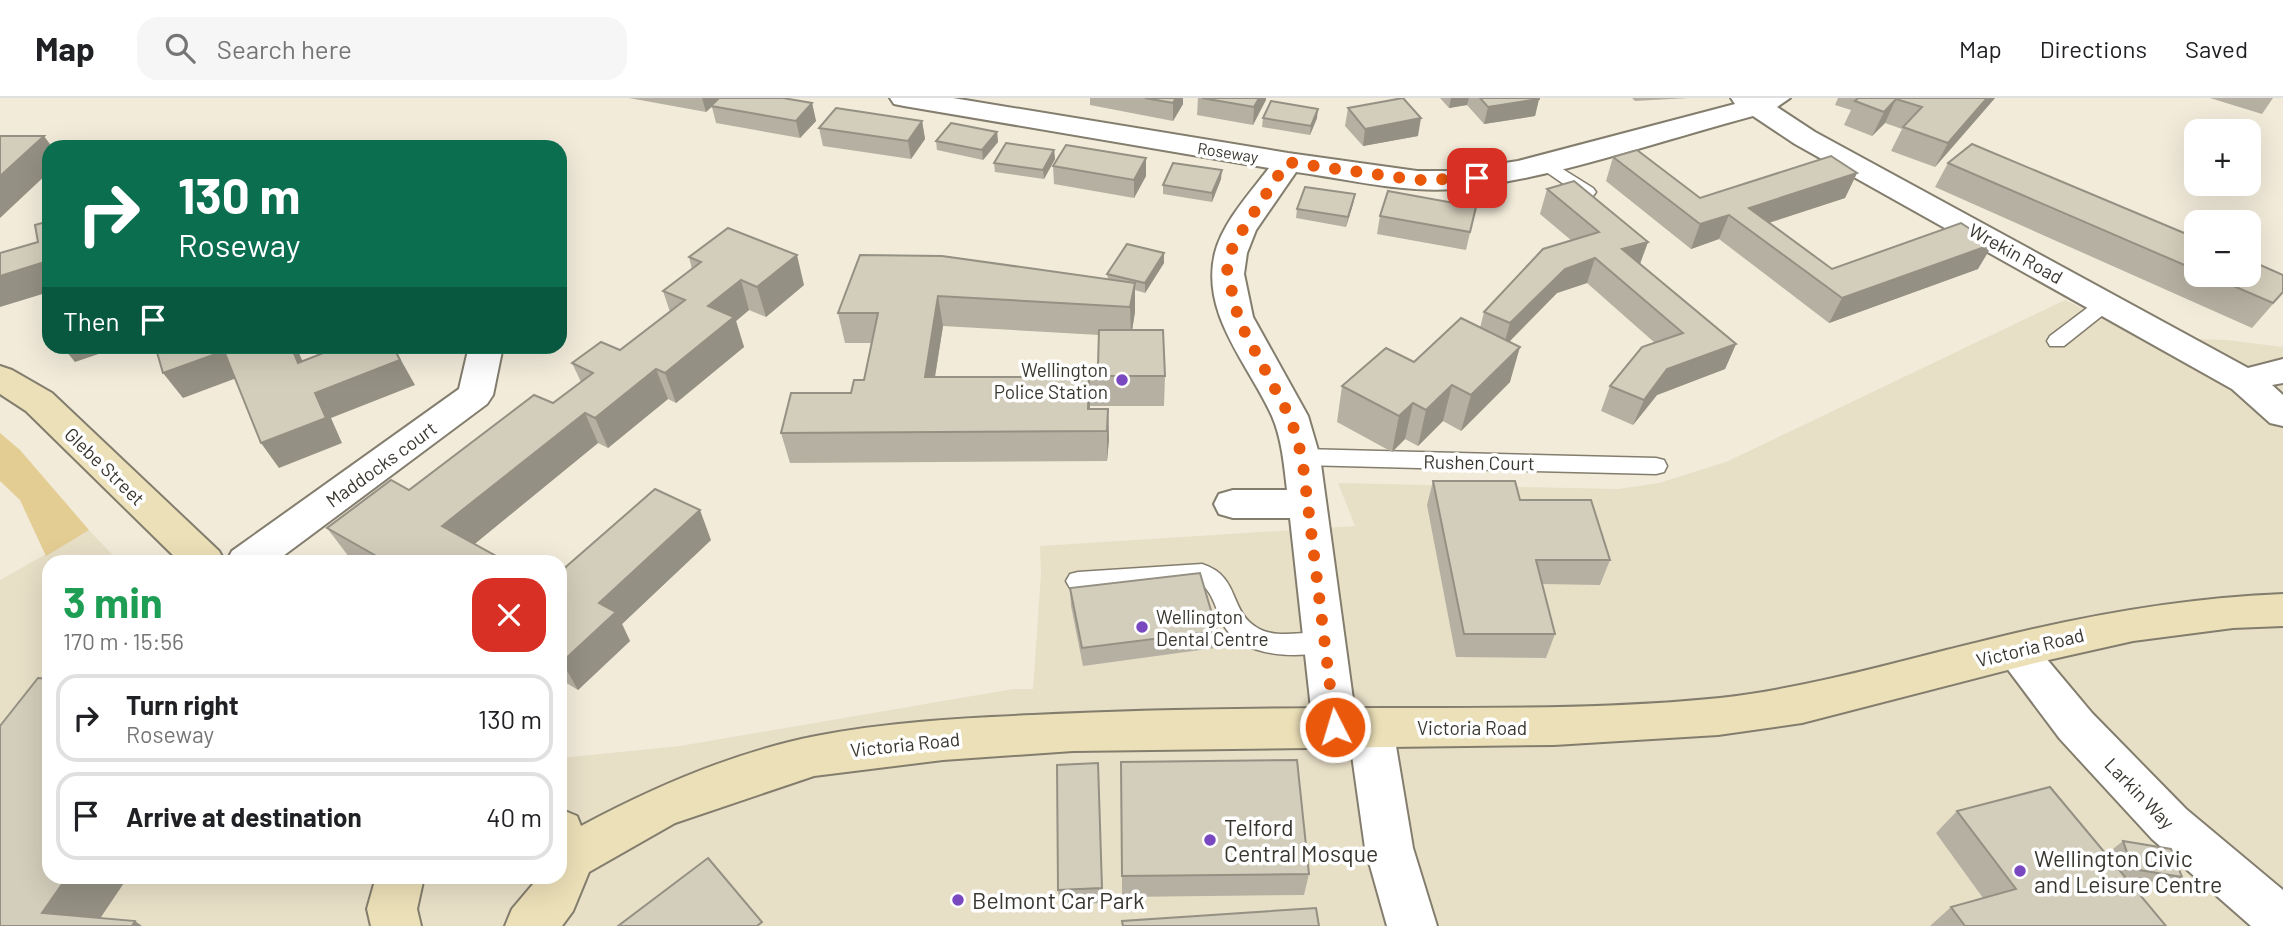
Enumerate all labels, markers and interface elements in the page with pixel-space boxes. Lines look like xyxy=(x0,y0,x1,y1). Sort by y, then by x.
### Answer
search box xyxy=(137,17,627,80)
text: Map xyxy=(35,28,95,68)
icon: search xyxy=(161,29,199,67)
text: Search here xyxy=(217,33,352,64)
text: Map xyxy=(1959,34,2002,63)
text: Directions xyxy=(2040,34,2147,63)
text: Saved xyxy=(2185,34,2248,63)
map controls xyxy=(2184,119,2261,287)
button: + xyxy=(2184,119,2261,196)
street label: Roseway xyxy=(1196,138,1260,166)
pin xyxy=(1447,148,1507,208)
icon: arrive xyxy=(1458,159,1496,197)
text: 130 m xyxy=(178,165,300,224)
icon: right xyxy=(63,168,154,259)
button: − xyxy=(2184,210,2261,287)
street label: Wrekin Road xyxy=(1965,218,2067,288)
text: Roseway xyxy=(178,225,301,263)
icon: arrive xyxy=(134,301,172,339)
text: Then xyxy=(63,305,120,336)
place label: Wellington Police Station xyxy=(994,358,1108,403)
marker: Wellington Police Station xyxy=(1114,372,1130,388)
street label: Maddocks court xyxy=(321,416,441,512)
street label: Glebe Street xyxy=(60,422,150,510)
street label: Rushen Court xyxy=(1423,450,1535,474)
text: 3 min xyxy=(63,576,163,626)
button: close xyxy=(472,578,546,652)
place label: Wellington Dental Centre xyxy=(1156,605,1269,650)
marker: Wellington Dental Centre xyxy=(1134,619,1150,635)
street label: Victoria Road xyxy=(1974,623,2086,671)
text: 170 m · 15:56 xyxy=(63,627,184,655)
text: Turn right xyxy=(126,689,239,720)
position arrow xyxy=(1298,690,1372,764)
icon: right xyxy=(67,699,105,737)
text: 130 m xyxy=(478,703,542,734)
street label: Victoria Road xyxy=(1417,716,1527,739)
text: Roseway xyxy=(126,720,214,748)
street label: Victoria Road xyxy=(849,727,961,761)
street label: Larkin Way xyxy=(2100,753,2180,834)
icon: arrive xyxy=(67,797,105,835)
text: Arrive at destination xyxy=(126,801,362,832)
text: 40 m xyxy=(486,801,542,832)
place label: Telford Central Mosque xyxy=(1224,813,1378,867)
marker: Telford Central Mosque xyxy=(1202,832,1218,848)
place label: Wellington Civic and Leisure Centre xyxy=(2034,844,2222,898)
marker: Wellington Civic and Leisure Centre xyxy=(2012,863,2028,879)
place label: Belmont Car Park xyxy=(972,886,1144,914)
marker: Belmont Car Park xyxy=(950,892,966,908)

